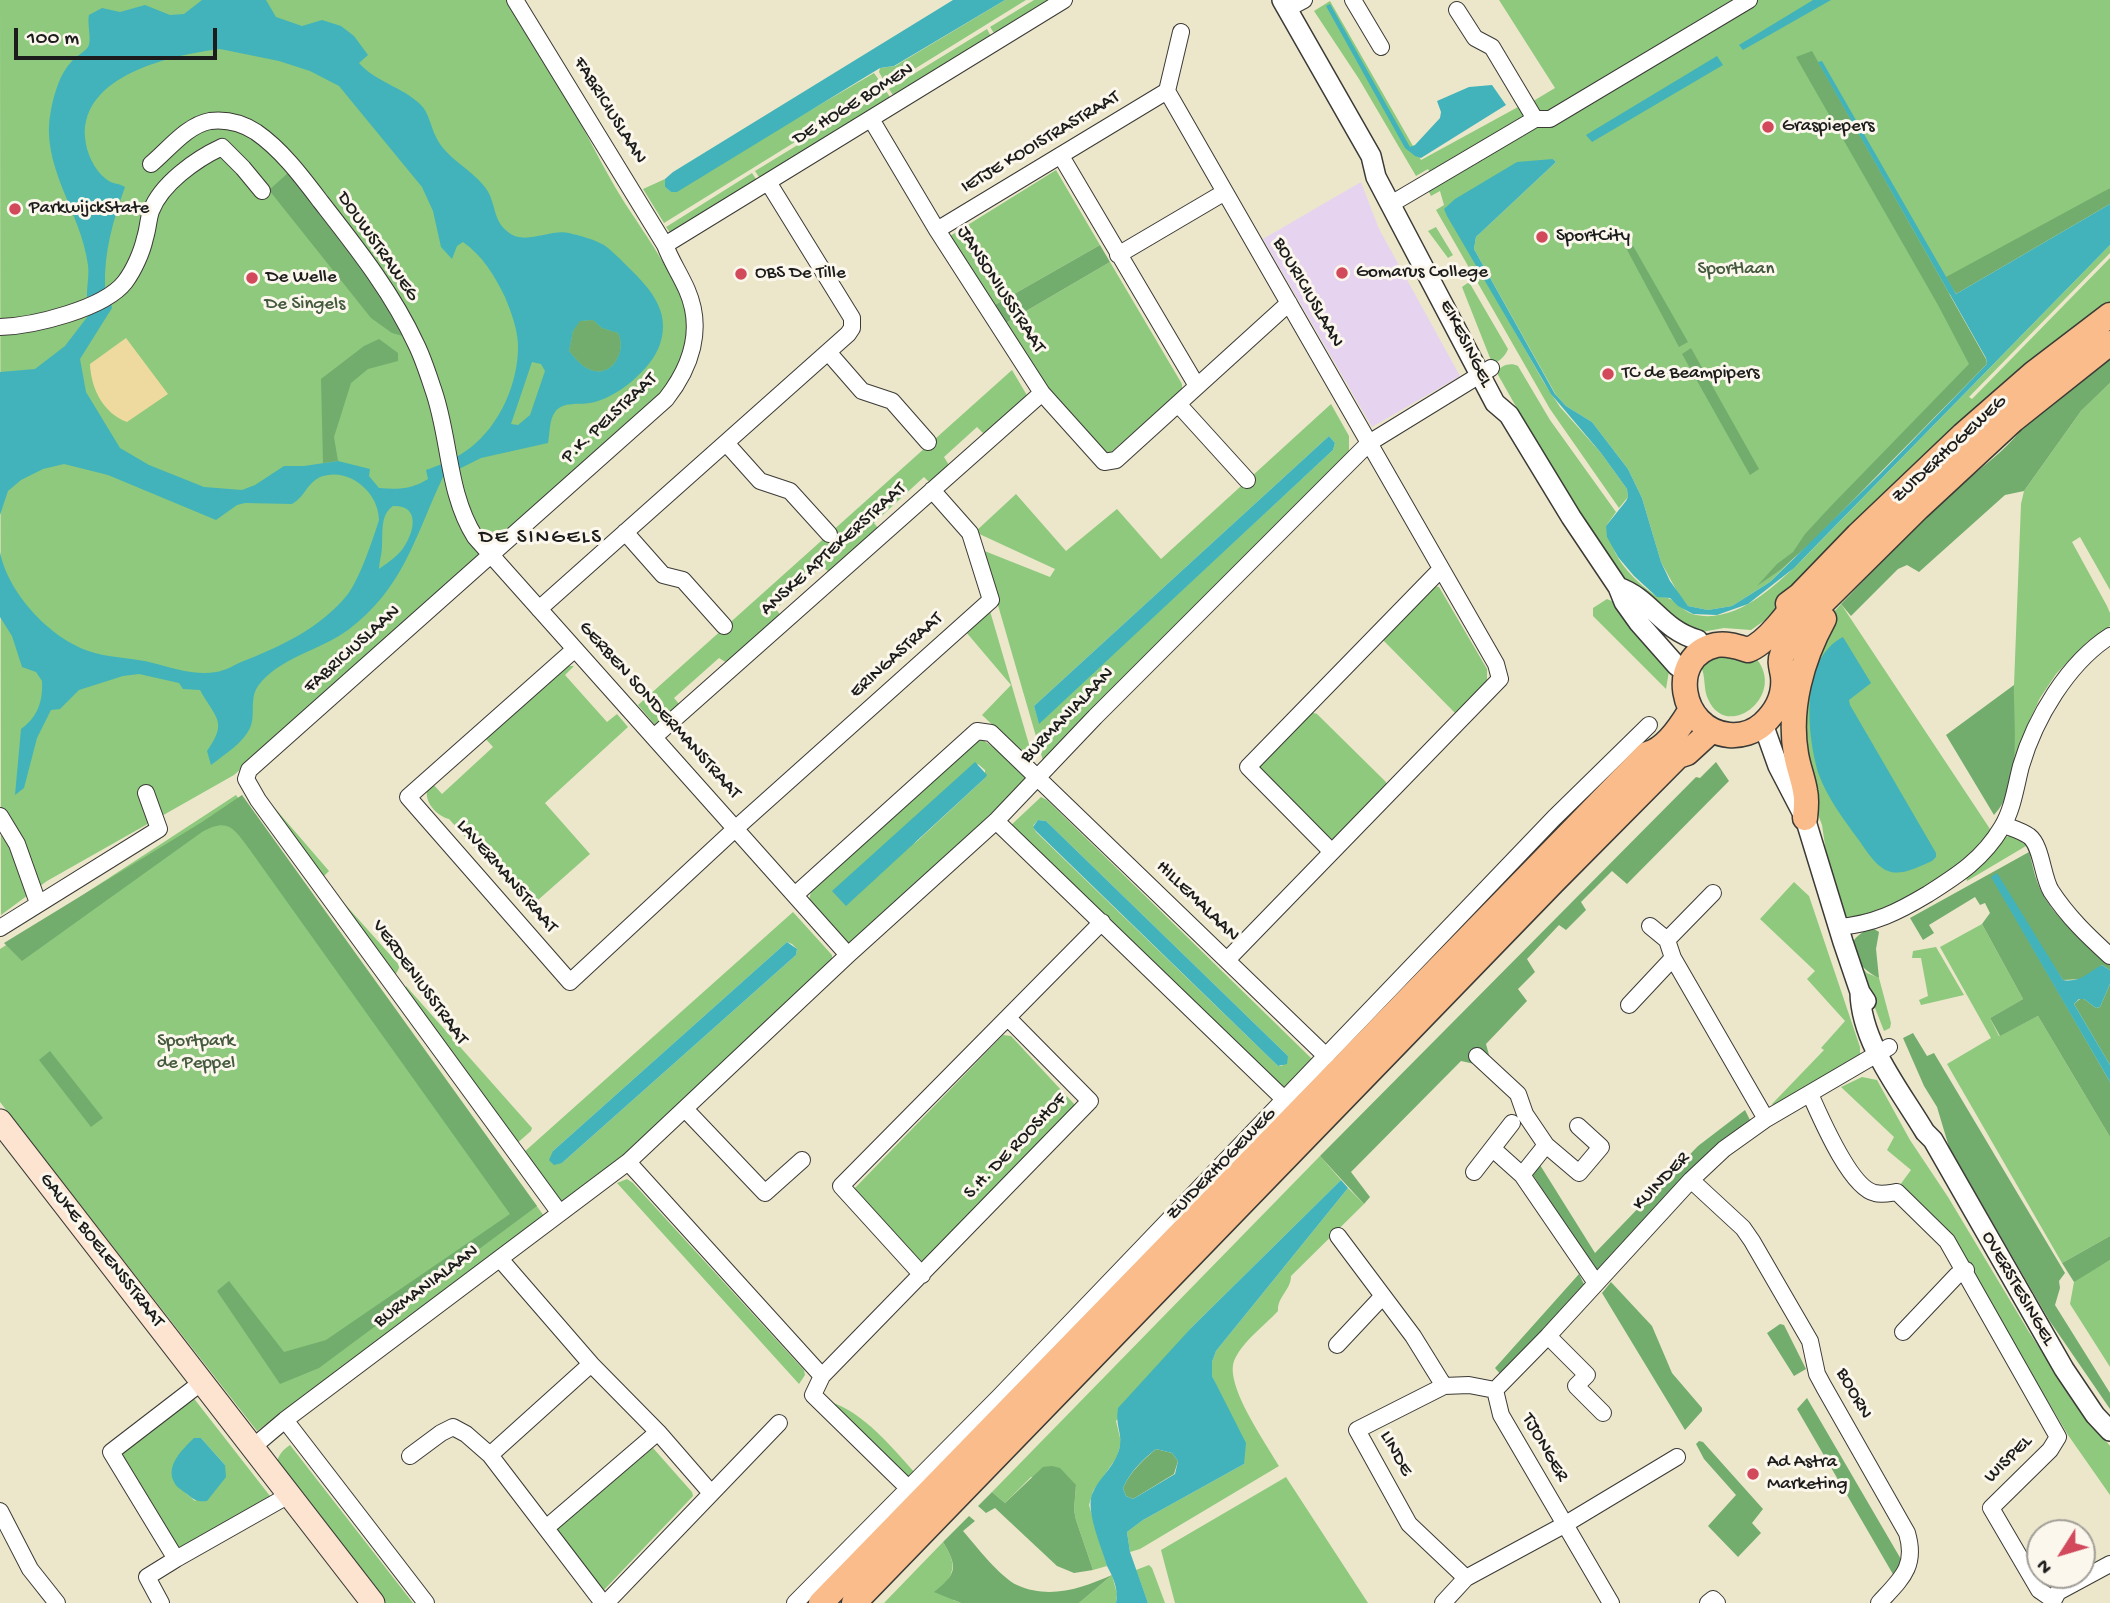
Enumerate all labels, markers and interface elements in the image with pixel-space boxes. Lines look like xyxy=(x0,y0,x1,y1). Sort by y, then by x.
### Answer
scale bar xyxy=(18,14,220,58)
text: 100 m xyxy=(27,27,79,52)
street label: FABRICIUSLAAN xyxy=(567,53,651,169)
street label: DE HOGE BOMEN xyxy=(789,59,919,151)
street label: IETJE KOOISTRASTRAAT xyxy=(958,87,1124,199)
place label: Graspiepers xyxy=(1782,116,1874,138)
marker: Graspiepers xyxy=(1760,119,1776,135)
street label: DOUWSTRAWEG xyxy=(331,188,423,306)
place label: ParkwijckState xyxy=(29,198,149,220)
marker: ParkwijckState xyxy=(7,201,23,217)
street label: JANSONIUSSTRAAT xyxy=(951,222,1049,358)
place label: SportCity xyxy=(1556,226,1630,248)
marker: SportCity xyxy=(1534,229,1550,245)
street label: BOURICIUSLAAN xyxy=(1266,234,1348,352)
park label: Sportlaan xyxy=(1698,259,1774,281)
place label: Gomarus College xyxy=(1356,262,1488,284)
place label: OBS De Tille xyxy=(755,263,846,285)
marker: Gomarus College xyxy=(1334,265,1350,281)
marker: OBS De Tille xyxy=(733,266,749,282)
place label: De Welle xyxy=(266,267,337,289)
marker: De Welle xyxy=(244,270,260,286)
park label: De Singels xyxy=(265,294,345,316)
street label: EIKESINGEL xyxy=(1433,296,1497,392)
place label: TC de Beampipers xyxy=(1622,363,1759,385)
marker: TC de Beampipers xyxy=(1600,366,1616,382)
street label: P.K. PELSTRAAT xyxy=(557,369,663,469)
street label: ZUIDERHOGEWEG xyxy=(1888,391,2012,509)
street label: ANSKE APTEKERSTRAAT xyxy=(756,479,912,621)
district label: DE SINGELS xyxy=(480,526,602,552)
street label: FABRICIUSLAAN xyxy=(300,601,406,699)
street label: ERINGASTRAAT xyxy=(846,608,948,704)
street label: GERBEN SONDERMANSTRAAT xyxy=(573,617,745,805)
street label: BURMANIALAAN xyxy=(1016,663,1120,769)
street label: LAVERMANSTRAAT xyxy=(450,816,562,938)
street label: HILLEMALAAN xyxy=(1150,857,1244,947)
street label: VERDENIUSSTRAAT xyxy=(366,916,472,1050)
park label: Sportpark de Peppel xyxy=(157,1031,235,1075)
street label: S.H. DE ROOSHOF xyxy=(960,1089,1072,1205)
street label: ZUIDERHOGEWEG xyxy=(1162,1104,1282,1226)
street label: KUINDER xyxy=(1629,1148,1695,1216)
street label: GAUKE BOELENSSTRAAT xyxy=(34,1169,168,1333)
street label: OVERSTESINGEL xyxy=(1975,1228,2059,1350)
street label: BURMANIALAAN xyxy=(370,1240,484,1334)
street label: BOORN xyxy=(1830,1364,1876,1424)
street label: TJONGER xyxy=(1515,1410,1573,1486)
street label: LINDE xyxy=(1373,1427,1417,1481)
street label: WISPEL xyxy=(1980,1431,2038,1489)
place label: Ad Astra Marketing xyxy=(1767,1452,1847,1496)
marker: Ad Astra Marketing xyxy=(1745,1466,1761,1482)
north arrow xyxy=(2026,1519,2096,1589)
text: N xyxy=(2033,1554,2058,1578)

